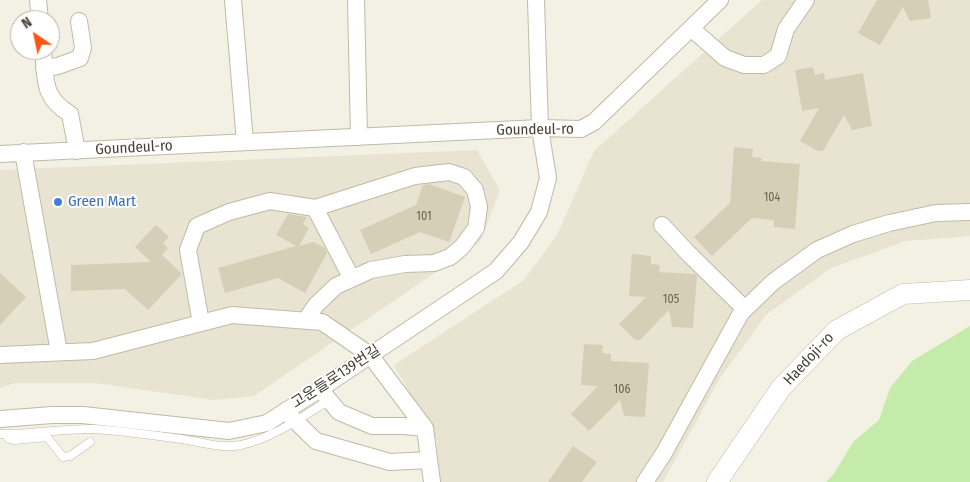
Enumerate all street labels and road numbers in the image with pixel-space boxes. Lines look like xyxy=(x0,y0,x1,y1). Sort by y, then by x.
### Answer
street label: Goundeul-ro xyxy=(496,120,574,140)
street label: Goundeul-ro xyxy=(95,137,173,159)
street label: Haedoji-ro xyxy=(780,329,838,389)
street label: 고운들로139번길 xyxy=(288,342,384,412)

